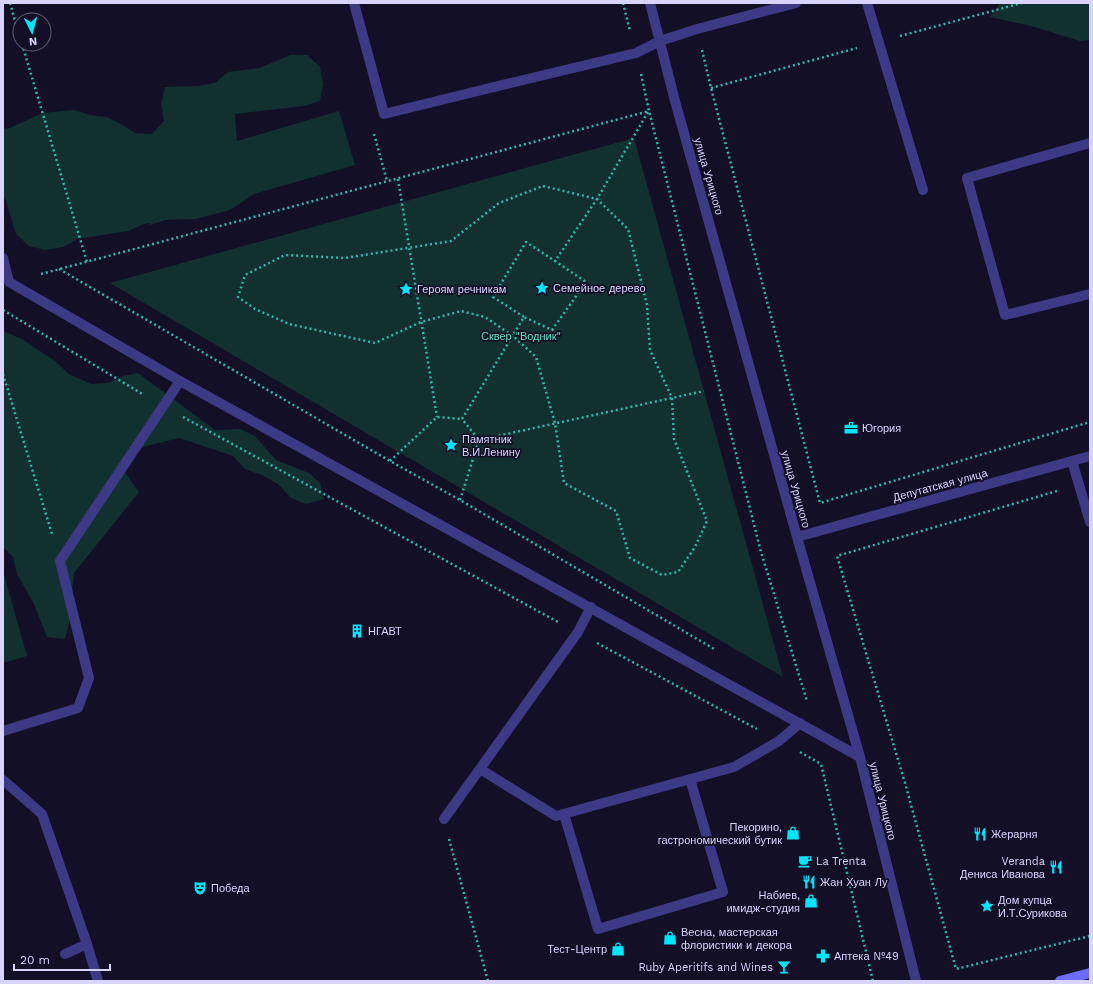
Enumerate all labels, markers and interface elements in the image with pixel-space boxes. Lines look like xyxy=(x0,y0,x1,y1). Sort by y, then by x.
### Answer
north arrow xyxy=(12,12,52,52)
text: N xyxy=(28,35,38,48)
street label: улица Урицкого xyxy=(691,136,726,216)
place icon: Семейное дерево xyxy=(534,280,550,296)
place icon: Героям речникам xyxy=(398,281,414,297)
place label: Семейное дерево xyxy=(553,282,646,295)
place label: Героям речникам xyxy=(417,283,506,296)
park label: Сквер "Водник" xyxy=(481,330,561,343)
office icon: Югория xyxy=(843,420,859,436)
place label: Югория xyxy=(862,422,901,435)
place label: Памятник В.И.Ленину xyxy=(462,433,521,459)
place icon: Памятник В.И.Ленину xyxy=(443,437,459,453)
street label: улица Урицкого xyxy=(778,449,813,529)
street label: Депутатская улица xyxy=(891,466,990,504)
building icon: НГАВТ xyxy=(349,623,365,639)
place label: НГАВТ xyxy=(368,625,402,638)
street label: улица Урицкого xyxy=(867,761,898,842)
place label: Пекорино, гастрономический бутик xyxy=(658,821,782,847)
shop icon: Пекорино, гастрономический бутик xyxy=(785,825,801,841)
restaurant icon: Жерарня xyxy=(972,826,988,842)
place label: Жерарня xyxy=(991,828,1038,841)
cafe icon: La Trenta xyxy=(797,853,813,869)
place label: La Trenta xyxy=(816,855,866,868)
place label: Veranda Дениса Иванова xyxy=(960,855,1046,881)
restaurant icon: Veranda Дениса Иванова xyxy=(1048,859,1064,875)
restaurant icon: Жан Хуан Лу xyxy=(801,874,817,890)
place label: Жан Хуан Лу xyxy=(820,876,888,889)
theatre icon: Победа xyxy=(192,880,208,896)
place label: Победа xyxy=(211,882,250,895)
place label: Набиев, имидж-студия xyxy=(726,889,800,915)
shop icon: Набиев, имидж-студия xyxy=(803,893,819,909)
place label: Дом купца И.Т.Сурикова xyxy=(998,894,1068,920)
place icon: Дом купца И.Т.Сурикова xyxy=(979,898,995,914)
place label: Весна, мастерская флористики и декора xyxy=(681,926,793,952)
shop icon: Весна, мастерская флористики и декора xyxy=(662,930,678,946)
shop icon: Тест-Центр xyxy=(610,941,626,957)
place label: Тест-Центр xyxy=(547,943,607,956)
scale bar xyxy=(14,946,110,972)
pharmacy icon: Аптека №49 xyxy=(815,948,831,964)
place label: Аптека №49 xyxy=(834,950,899,963)
text: 20 m xyxy=(20,953,50,967)
bar icon: Ruby Aperitifs and Wines xyxy=(776,959,792,975)
place label: Ruby Aperitifs and Wines xyxy=(638,961,773,974)

